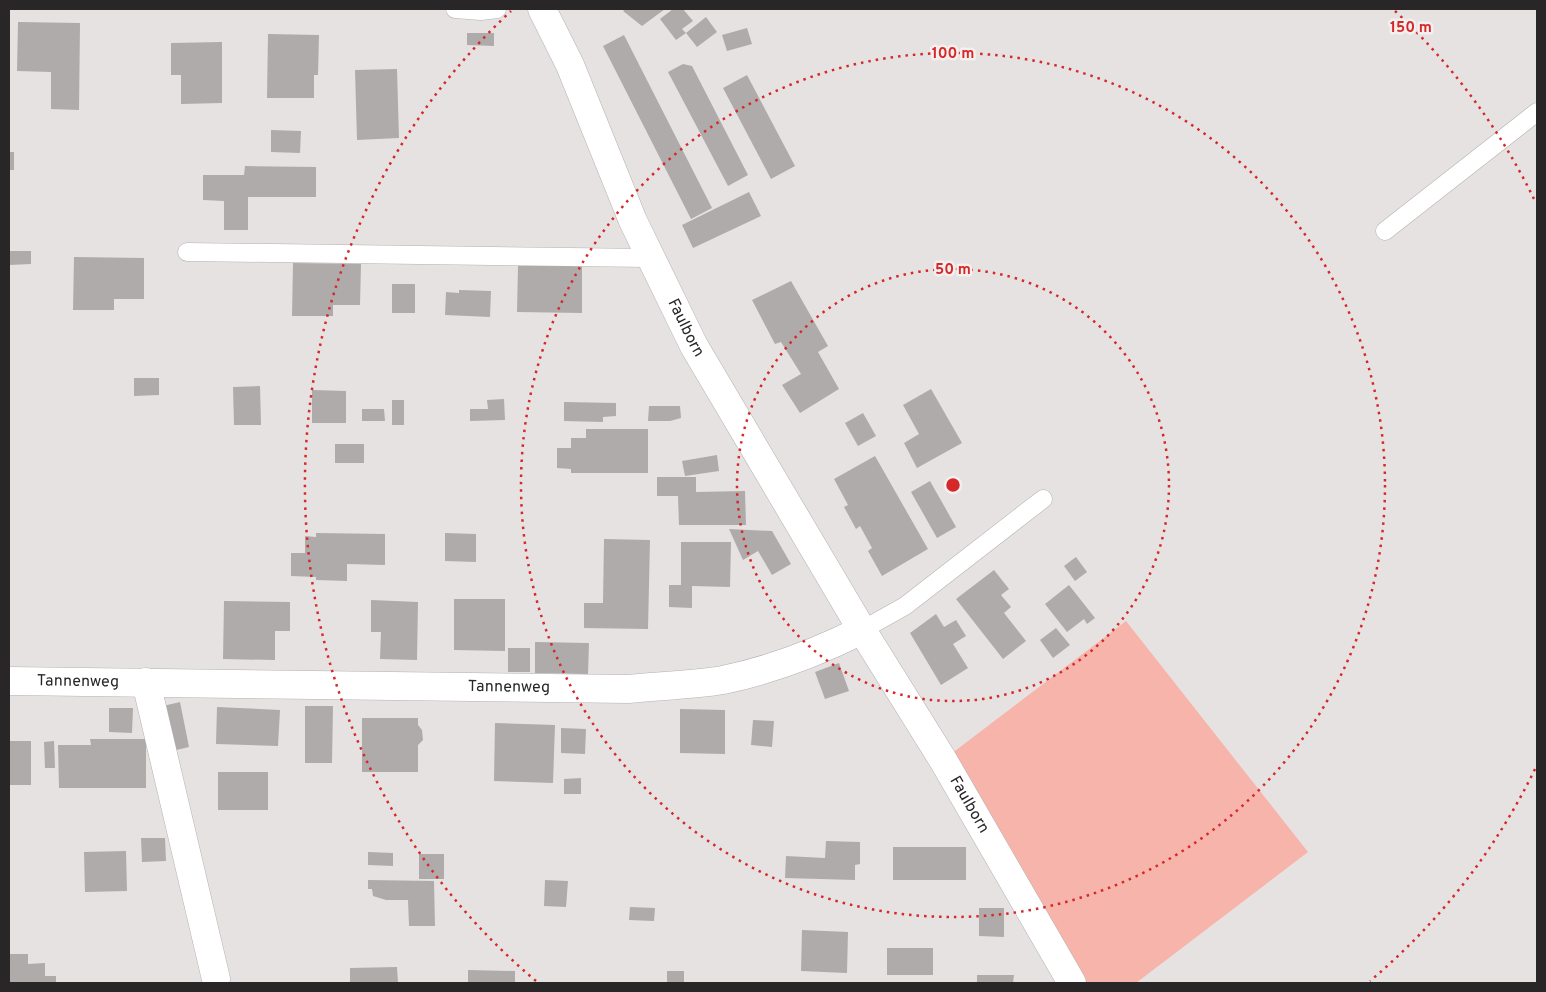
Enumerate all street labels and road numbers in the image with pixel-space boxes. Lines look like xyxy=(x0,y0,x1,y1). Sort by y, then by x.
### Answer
street label: Faulborn xyxy=(663,296,708,361)
street label: Tannenweg xyxy=(37,671,119,692)
street label: Tannenweg xyxy=(468,677,550,698)
street label: Faulborn xyxy=(945,773,993,837)

